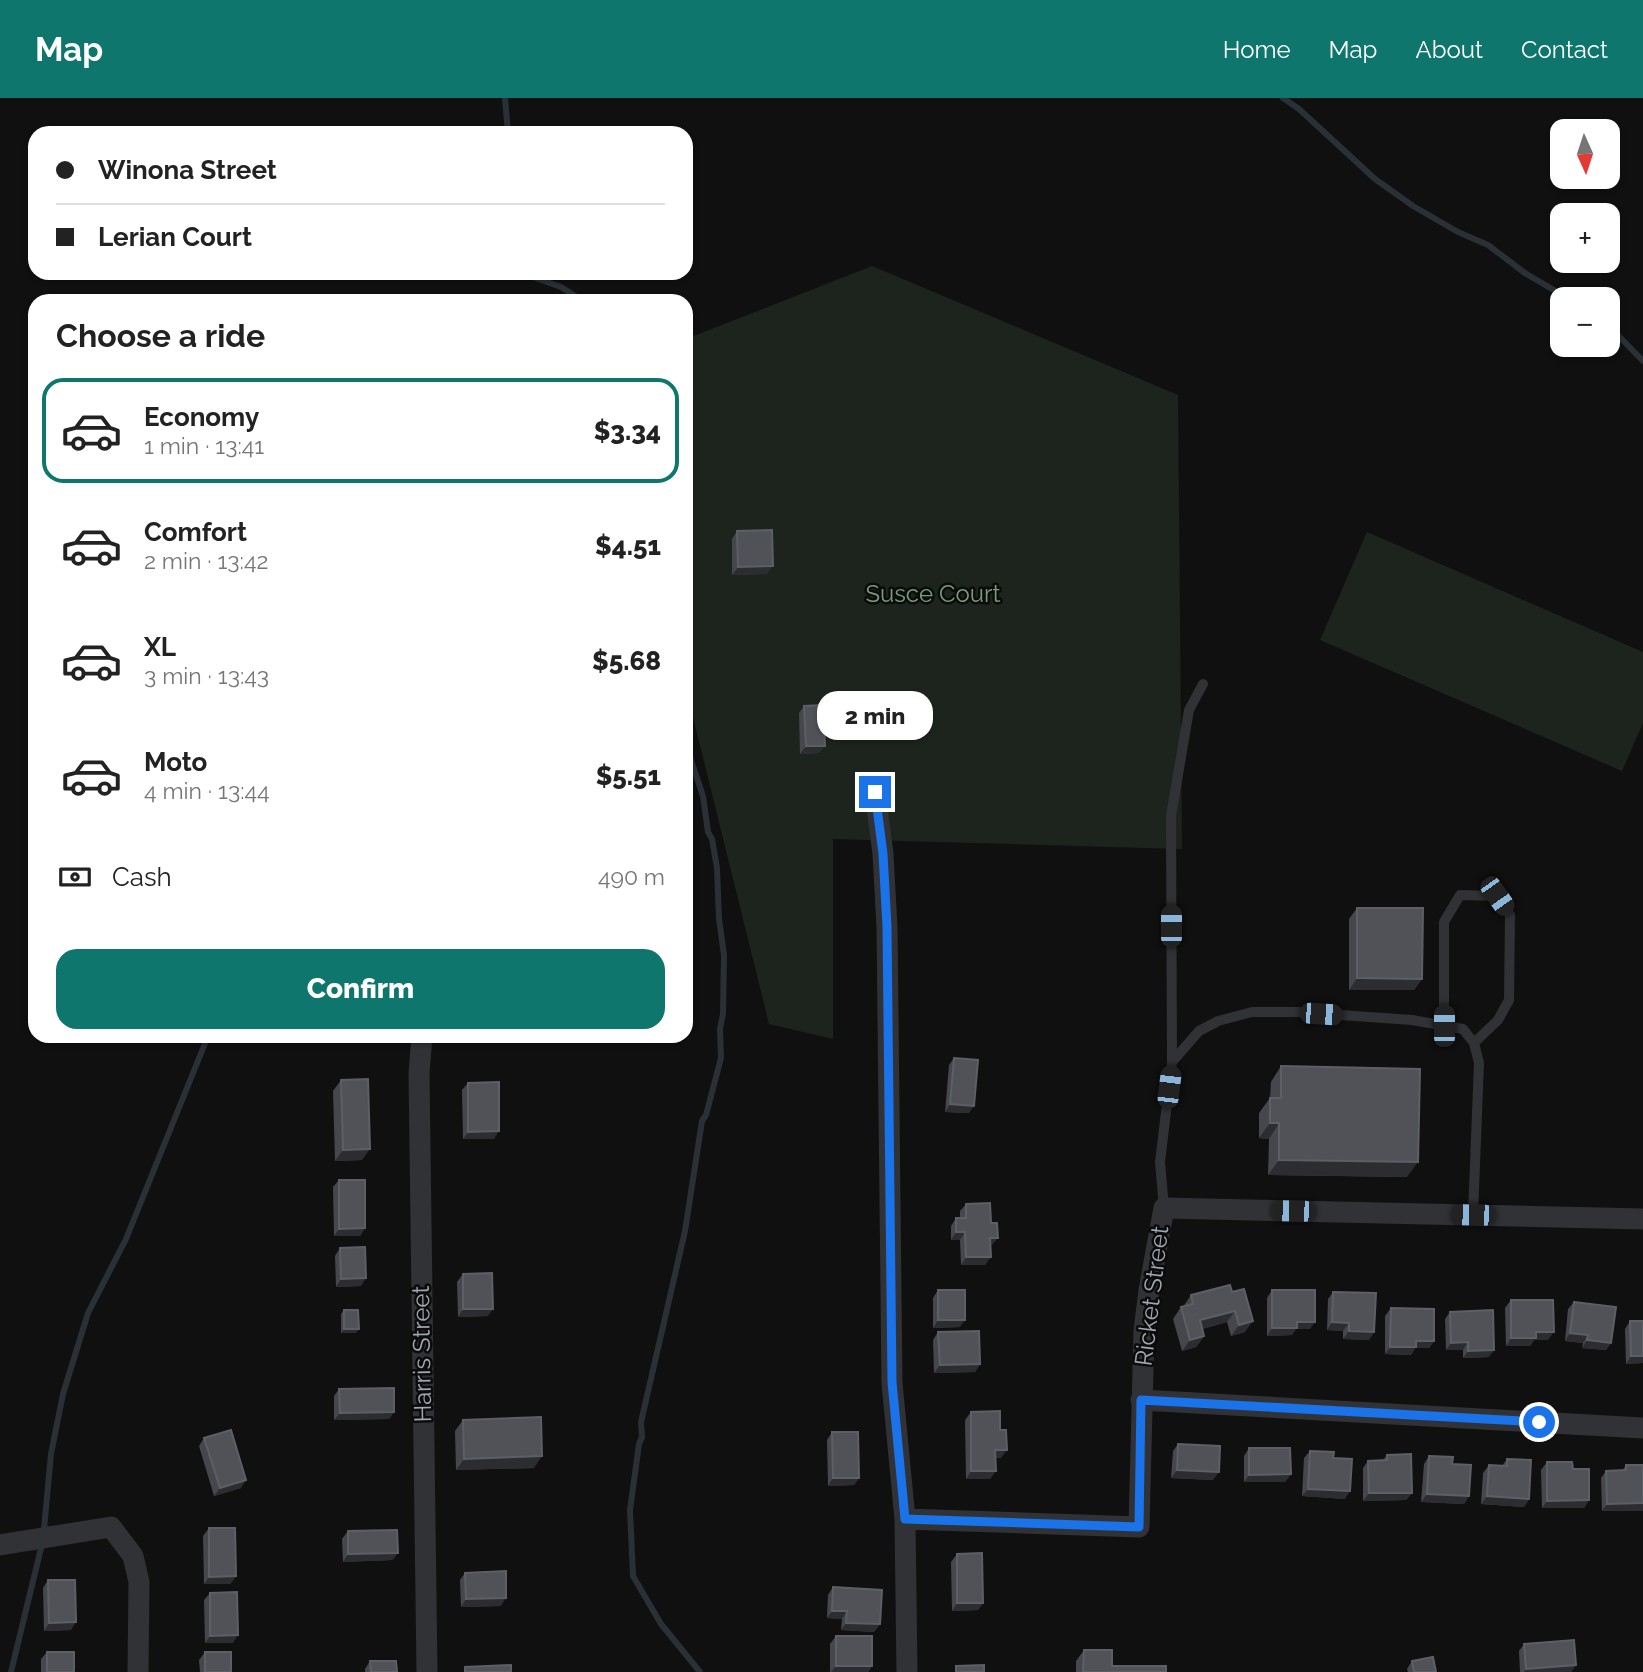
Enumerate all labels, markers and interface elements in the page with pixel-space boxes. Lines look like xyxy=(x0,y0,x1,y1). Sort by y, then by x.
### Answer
text: Map xyxy=(35,30,103,69)
text: Home xyxy=(1223,35,1291,64)
text: Map xyxy=(1329,35,1377,64)
text: About xyxy=(1415,35,1483,64)
text: Contact xyxy=(1521,35,1608,64)
north arrow xyxy=(1550,119,1620,189)
map controls xyxy=(1550,119,1620,357)
text: Winona Street xyxy=(98,155,277,185)
button: + xyxy=(1550,203,1620,273)
text: Lerian Court xyxy=(98,222,252,252)
button: − xyxy=(1550,287,1620,357)
text: Choose a ride xyxy=(56,317,265,354)
icon: car xyxy=(60,399,123,462)
text: Economy xyxy=(144,402,259,432)
text: $3.34 xyxy=(594,416,661,446)
text: 1 min · 13:41 xyxy=(144,432,264,459)
icon: car xyxy=(60,514,123,577)
text: Comfort xyxy=(144,517,247,547)
text: $4.51 xyxy=(595,531,661,561)
text: 2 min · 13:42 xyxy=(144,547,268,574)
park label: Susce Court xyxy=(865,579,1001,608)
icon: car xyxy=(60,629,123,692)
text: XL xyxy=(144,632,176,662)
text: $5.68 xyxy=(592,646,661,676)
text: 3 min · 13:43 xyxy=(144,662,269,689)
callout: 2 min xyxy=(817,690,933,740)
text: 2 min xyxy=(845,702,905,729)
icon: car xyxy=(60,744,123,807)
text: Moto xyxy=(144,747,207,777)
text: $5.51 xyxy=(596,761,661,791)
route end xyxy=(859,776,891,808)
text: 4 min · 13:44 xyxy=(144,777,270,804)
icon: cash xyxy=(56,858,94,896)
text: Cash xyxy=(112,862,172,892)
text: 490 m xyxy=(598,863,665,890)
car xyxy=(1477,873,1518,919)
car xyxy=(1161,905,1182,947)
button: Confirm xyxy=(56,949,665,1029)
car xyxy=(1300,1002,1343,1026)
car xyxy=(1434,1005,1455,1047)
car xyxy=(1157,1065,1182,1109)
car xyxy=(1272,1200,1315,1222)
car xyxy=(1452,1204,1495,1226)
street label: Ricket Street xyxy=(1129,1224,1174,1368)
street label: Harris Street xyxy=(406,1285,437,1423)
route start xyxy=(1523,1406,1555,1438)

